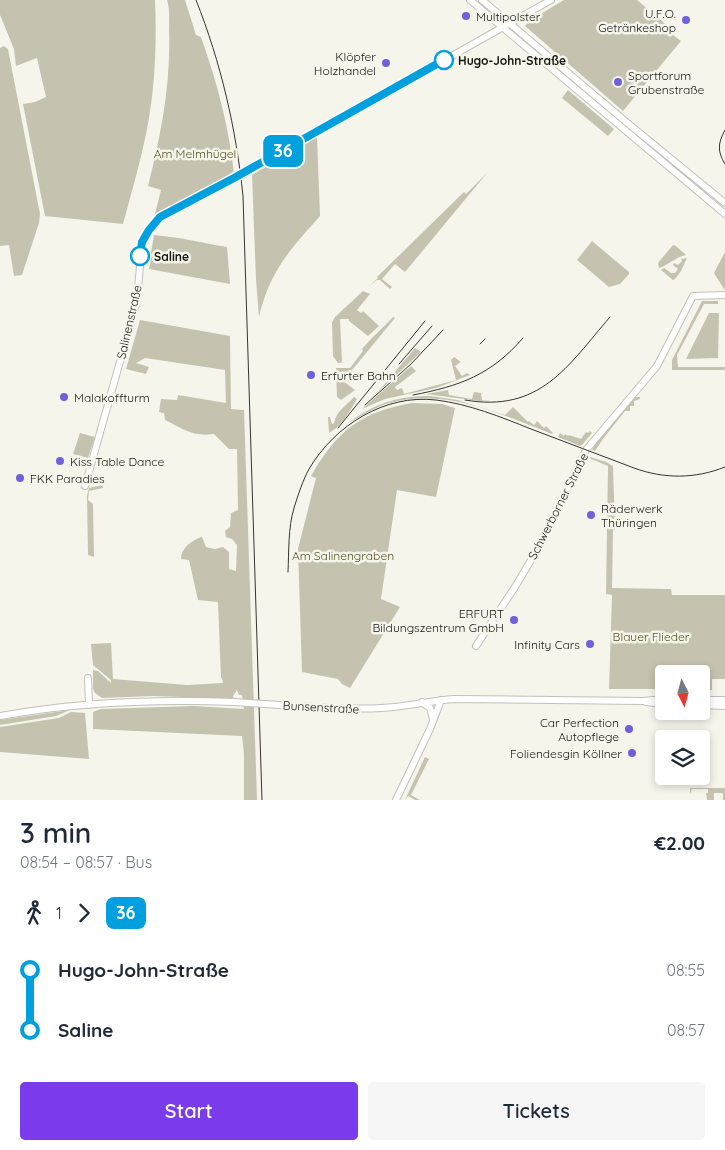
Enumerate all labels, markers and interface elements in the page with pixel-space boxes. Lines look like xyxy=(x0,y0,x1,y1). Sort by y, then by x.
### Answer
place label: U.F.O. Getränkeshop xyxy=(598,6,676,35)
place label: Multipolster xyxy=(476,9,541,24)
marker: Multipolster xyxy=(460,10,472,22)
marker: U.F.O. Getränkeshop xyxy=(680,14,692,26)
place label: Klöpfer Holzhandel xyxy=(314,49,376,78)
marker: Hugo-John-Straße xyxy=(434,50,454,70)
place label: Hugo-John-Straße xyxy=(458,53,566,68)
marker: Klöpfer Holzhandel xyxy=(380,57,392,69)
place label: Sportforum Grubenstraße xyxy=(628,68,704,97)
marker: Sportforum Grubenstraße xyxy=(612,76,624,88)
line badge: 36 xyxy=(260,135,306,167)
text: 36 xyxy=(273,139,293,162)
park label: Am Melmhügel xyxy=(154,146,236,161)
marker: Saline xyxy=(130,246,150,266)
place label: Saline xyxy=(154,249,189,264)
street label: Salinenstraße xyxy=(113,283,145,360)
place label: Erfurter Bahn xyxy=(321,368,396,383)
marker: Erfurter Bahn xyxy=(305,369,317,381)
place label: Malakoffturm xyxy=(74,390,150,405)
marker: Malakoffturm xyxy=(58,391,70,403)
street label: Schwerborner Straße xyxy=(525,450,591,562)
place label: Kiss Table Dance xyxy=(70,454,165,469)
marker: Kiss Table Dance xyxy=(54,455,66,467)
place label: FKK Paradies xyxy=(30,471,105,486)
marker: FKK Paradies xyxy=(14,472,26,484)
place label: Räderwerk Thüringen xyxy=(601,501,662,530)
marker: Räderwerk Thüringen xyxy=(585,509,597,521)
park label: Am Salinengraben xyxy=(292,548,394,563)
place label: ERFURT Bildungszentrum GmbH xyxy=(372,606,504,635)
marker: ERFURT Bildungszentrum GmbH xyxy=(508,614,520,626)
park label: Blauer Flieder xyxy=(613,629,690,644)
place label: Infinity Cars xyxy=(514,637,580,652)
marker: Infinity Cars xyxy=(584,638,596,650)
north arrow xyxy=(655,665,710,720)
map controls xyxy=(655,665,710,785)
street label: Bunsenstraße xyxy=(282,698,360,717)
place label: Car Perfection Autopflege xyxy=(540,715,619,744)
marker: Car Perfection Autopflege xyxy=(623,723,635,735)
button: layers xyxy=(655,730,710,785)
place label: Foliendesgin Köllner xyxy=(510,746,622,761)
marker: Foliendesgin Köllner xyxy=(626,747,638,759)
text: 3 min xyxy=(20,815,91,850)
text: €2.00 xyxy=(654,831,705,855)
text: 08:54 – 08:57 · Bus xyxy=(20,852,152,872)
icon: walk xyxy=(20,899,48,927)
icon: forward xyxy=(70,899,98,927)
text: 36 xyxy=(116,901,136,924)
text: 1 xyxy=(56,903,62,923)
text: Hugo-John-Straße xyxy=(58,958,229,982)
text: 08:55 xyxy=(666,960,705,980)
text: Saline xyxy=(58,1018,113,1042)
text: 08:57 xyxy=(667,1020,705,1040)
button: Start xyxy=(20,1082,358,1140)
button: Tickets xyxy=(368,1082,705,1140)

